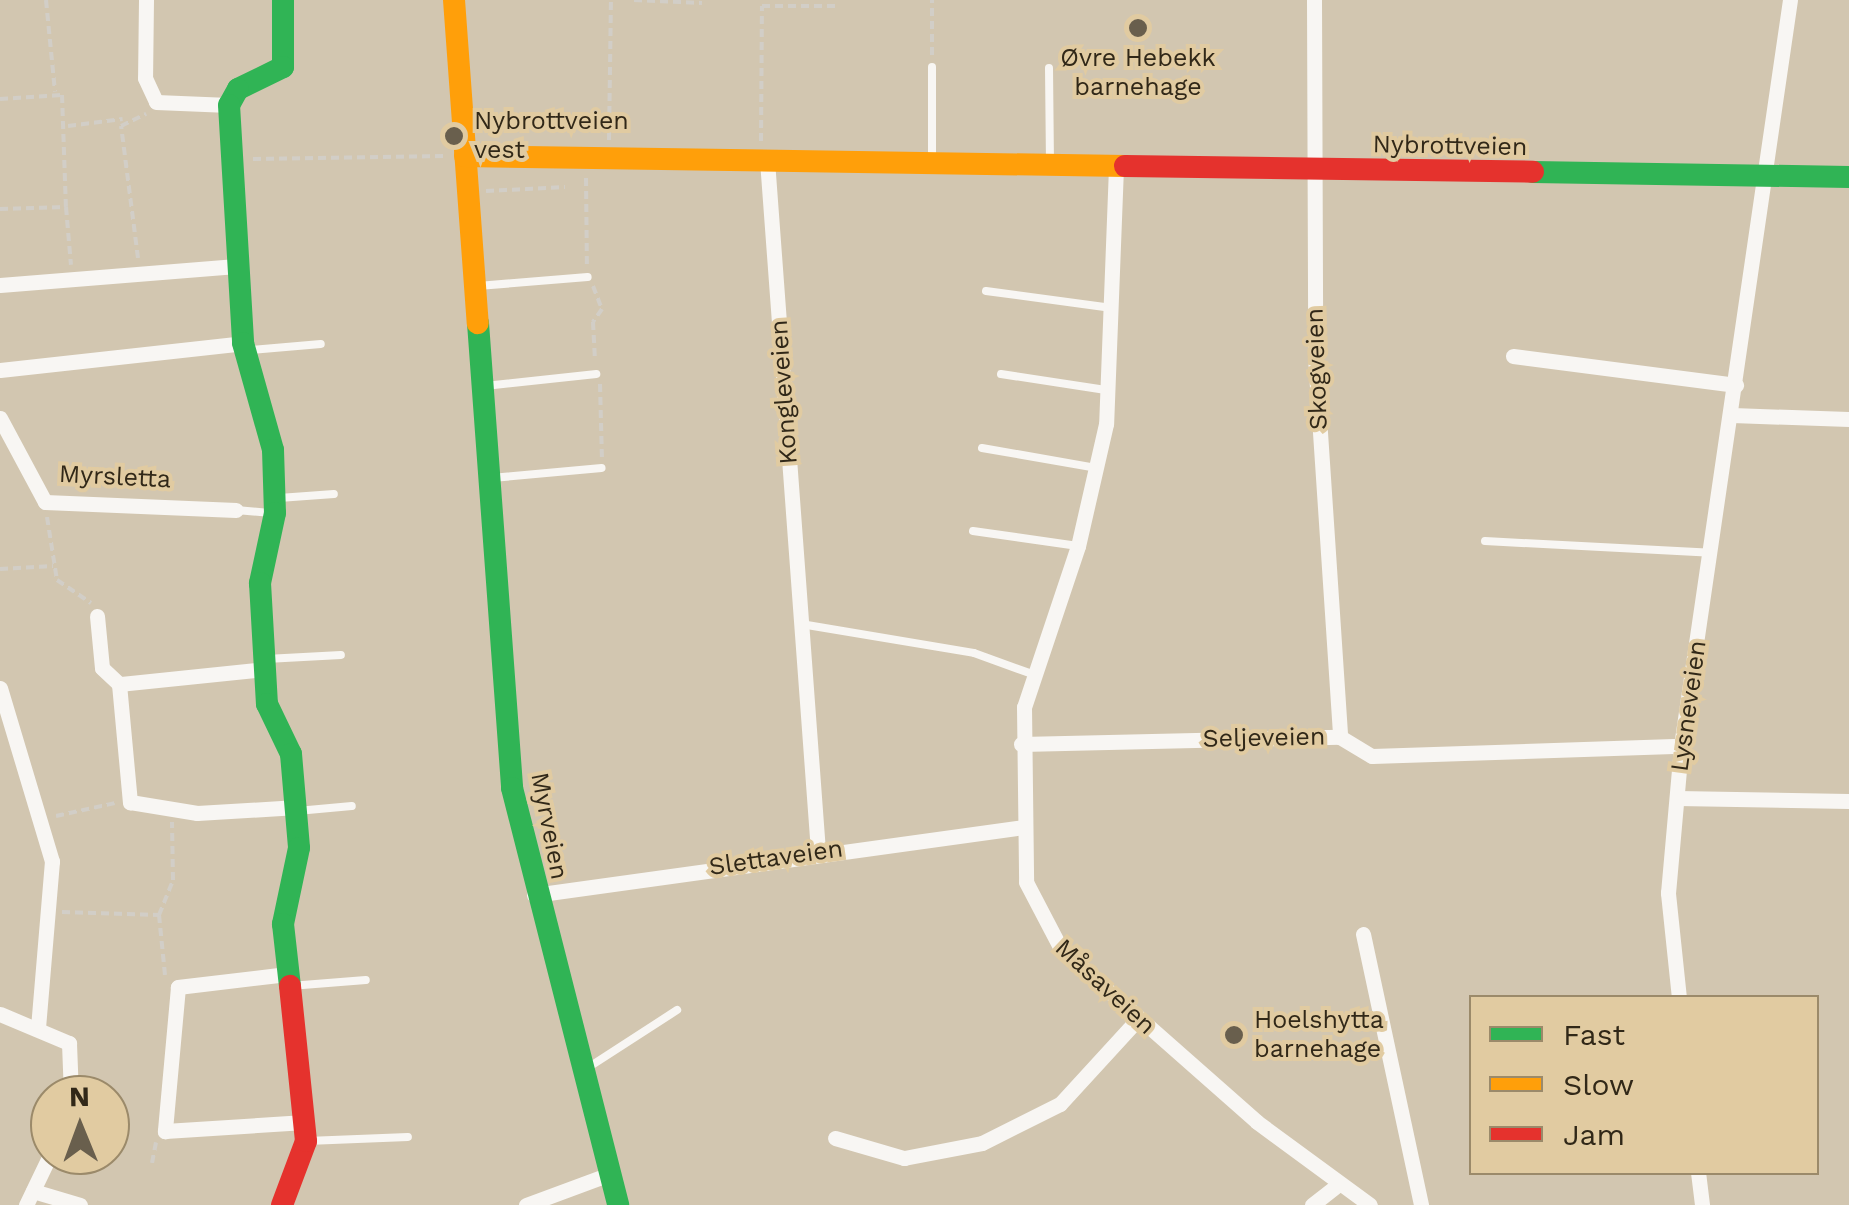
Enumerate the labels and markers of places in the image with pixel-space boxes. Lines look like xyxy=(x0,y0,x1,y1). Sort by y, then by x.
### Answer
marker: Øvre Hebekk barnehage xyxy=(1127,17,1149,39)
place label: Øvre Hebekk barnehage xyxy=(1060,44,1216,103)
place label: Nybrottveien vest xyxy=(474,107,629,166)
marker: Nybrottveien vest xyxy=(443,125,465,147)
place label: Hoelshytta barnehage xyxy=(1254,1006,1384,1065)
marker: Hoelshytta barnehage xyxy=(1223,1024,1245,1046)

